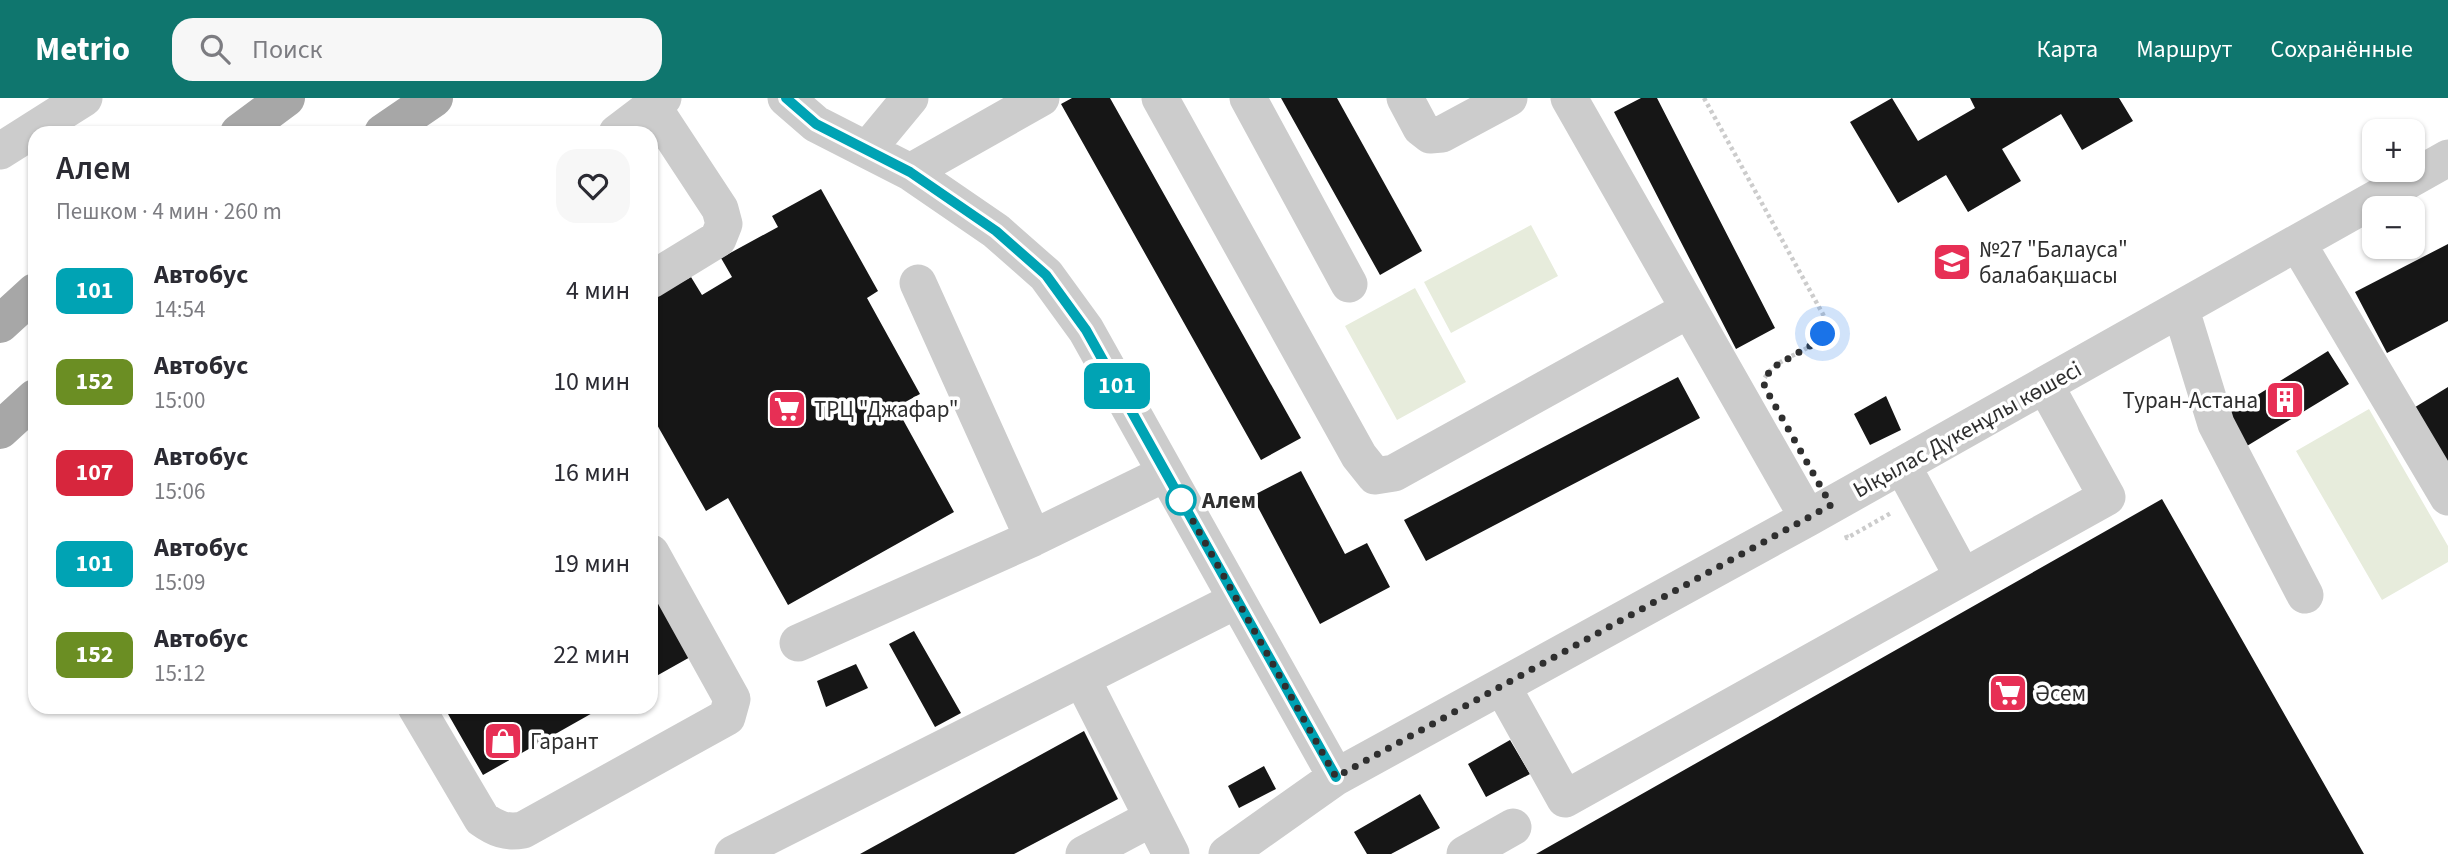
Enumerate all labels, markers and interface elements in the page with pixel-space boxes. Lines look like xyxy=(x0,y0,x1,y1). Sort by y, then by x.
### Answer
search box xyxy=(172,18,662,81)
text: Metrio xyxy=(35,26,130,73)
icon: search xyxy=(196,30,234,68)
text: Поиск xyxy=(252,31,322,68)
text: Карта xyxy=(2037,32,2098,67)
text: Маршрут xyxy=(2136,32,2232,67)
text: Сохранённые xyxy=(2270,32,2413,67)
map controls xyxy=(2362,119,2425,259)
button: + xyxy=(2362,119,2425,182)
text: Алем xyxy=(56,145,131,192)
button: heart xyxy=(556,149,630,223)
text: Пешком · 4 мин · 260 m xyxy=(56,195,282,228)
button: − xyxy=(2362,196,2425,259)
place label: №27 "Балауса" балабақшасы xyxy=(1979,233,2128,292)
school or university icon: №27 "Балауса" балабақшасы xyxy=(1931,241,1973,283)
text: Автобус xyxy=(154,256,248,293)
text: 4 мин xyxy=(566,272,630,309)
text: 101 xyxy=(75,273,114,308)
text: 14:54 xyxy=(154,293,205,326)
your location xyxy=(1805,316,1840,351)
text: Автобус xyxy=(154,347,248,384)
street label: Ықылас Дүкенұлы көшесі xyxy=(1847,353,2088,506)
text: 10 мин xyxy=(553,363,630,400)
line badge: 101 xyxy=(1077,363,1157,409)
text: 152 xyxy=(75,364,114,399)
text: 101 xyxy=(1098,368,1136,403)
building icon: Туран-Астана xyxy=(2264,379,2306,421)
text: 15:00 xyxy=(154,384,205,417)
place label: Туран-Астана xyxy=(2123,384,2258,417)
supermarket icon: ТРЦ "Джафар" xyxy=(766,388,808,430)
place label: ТРЦ "Джафар" xyxy=(814,393,959,426)
text: Автобус xyxy=(154,438,248,475)
text: 16 мин xyxy=(553,454,630,491)
text: 107 xyxy=(75,455,114,490)
text: 15:06 xyxy=(154,475,205,508)
place label: Алем xyxy=(1201,484,1256,517)
marker: Алем xyxy=(1166,485,1196,515)
text: Автобус xyxy=(154,529,248,566)
text: 19 мин xyxy=(553,545,630,582)
text: 101 xyxy=(75,546,114,581)
text: 15:09 xyxy=(154,566,205,599)
text: Автобус xyxy=(154,620,248,657)
text: 22 мин xyxy=(553,636,630,673)
text: 152 xyxy=(75,637,114,672)
text: 15:12 xyxy=(154,657,205,690)
supermarket icon: Әсем xyxy=(1987,672,2029,714)
place label: Әсем xyxy=(2035,677,2086,710)
shop icon: Гарант xyxy=(482,720,524,762)
place label: Гарант xyxy=(530,725,598,758)

